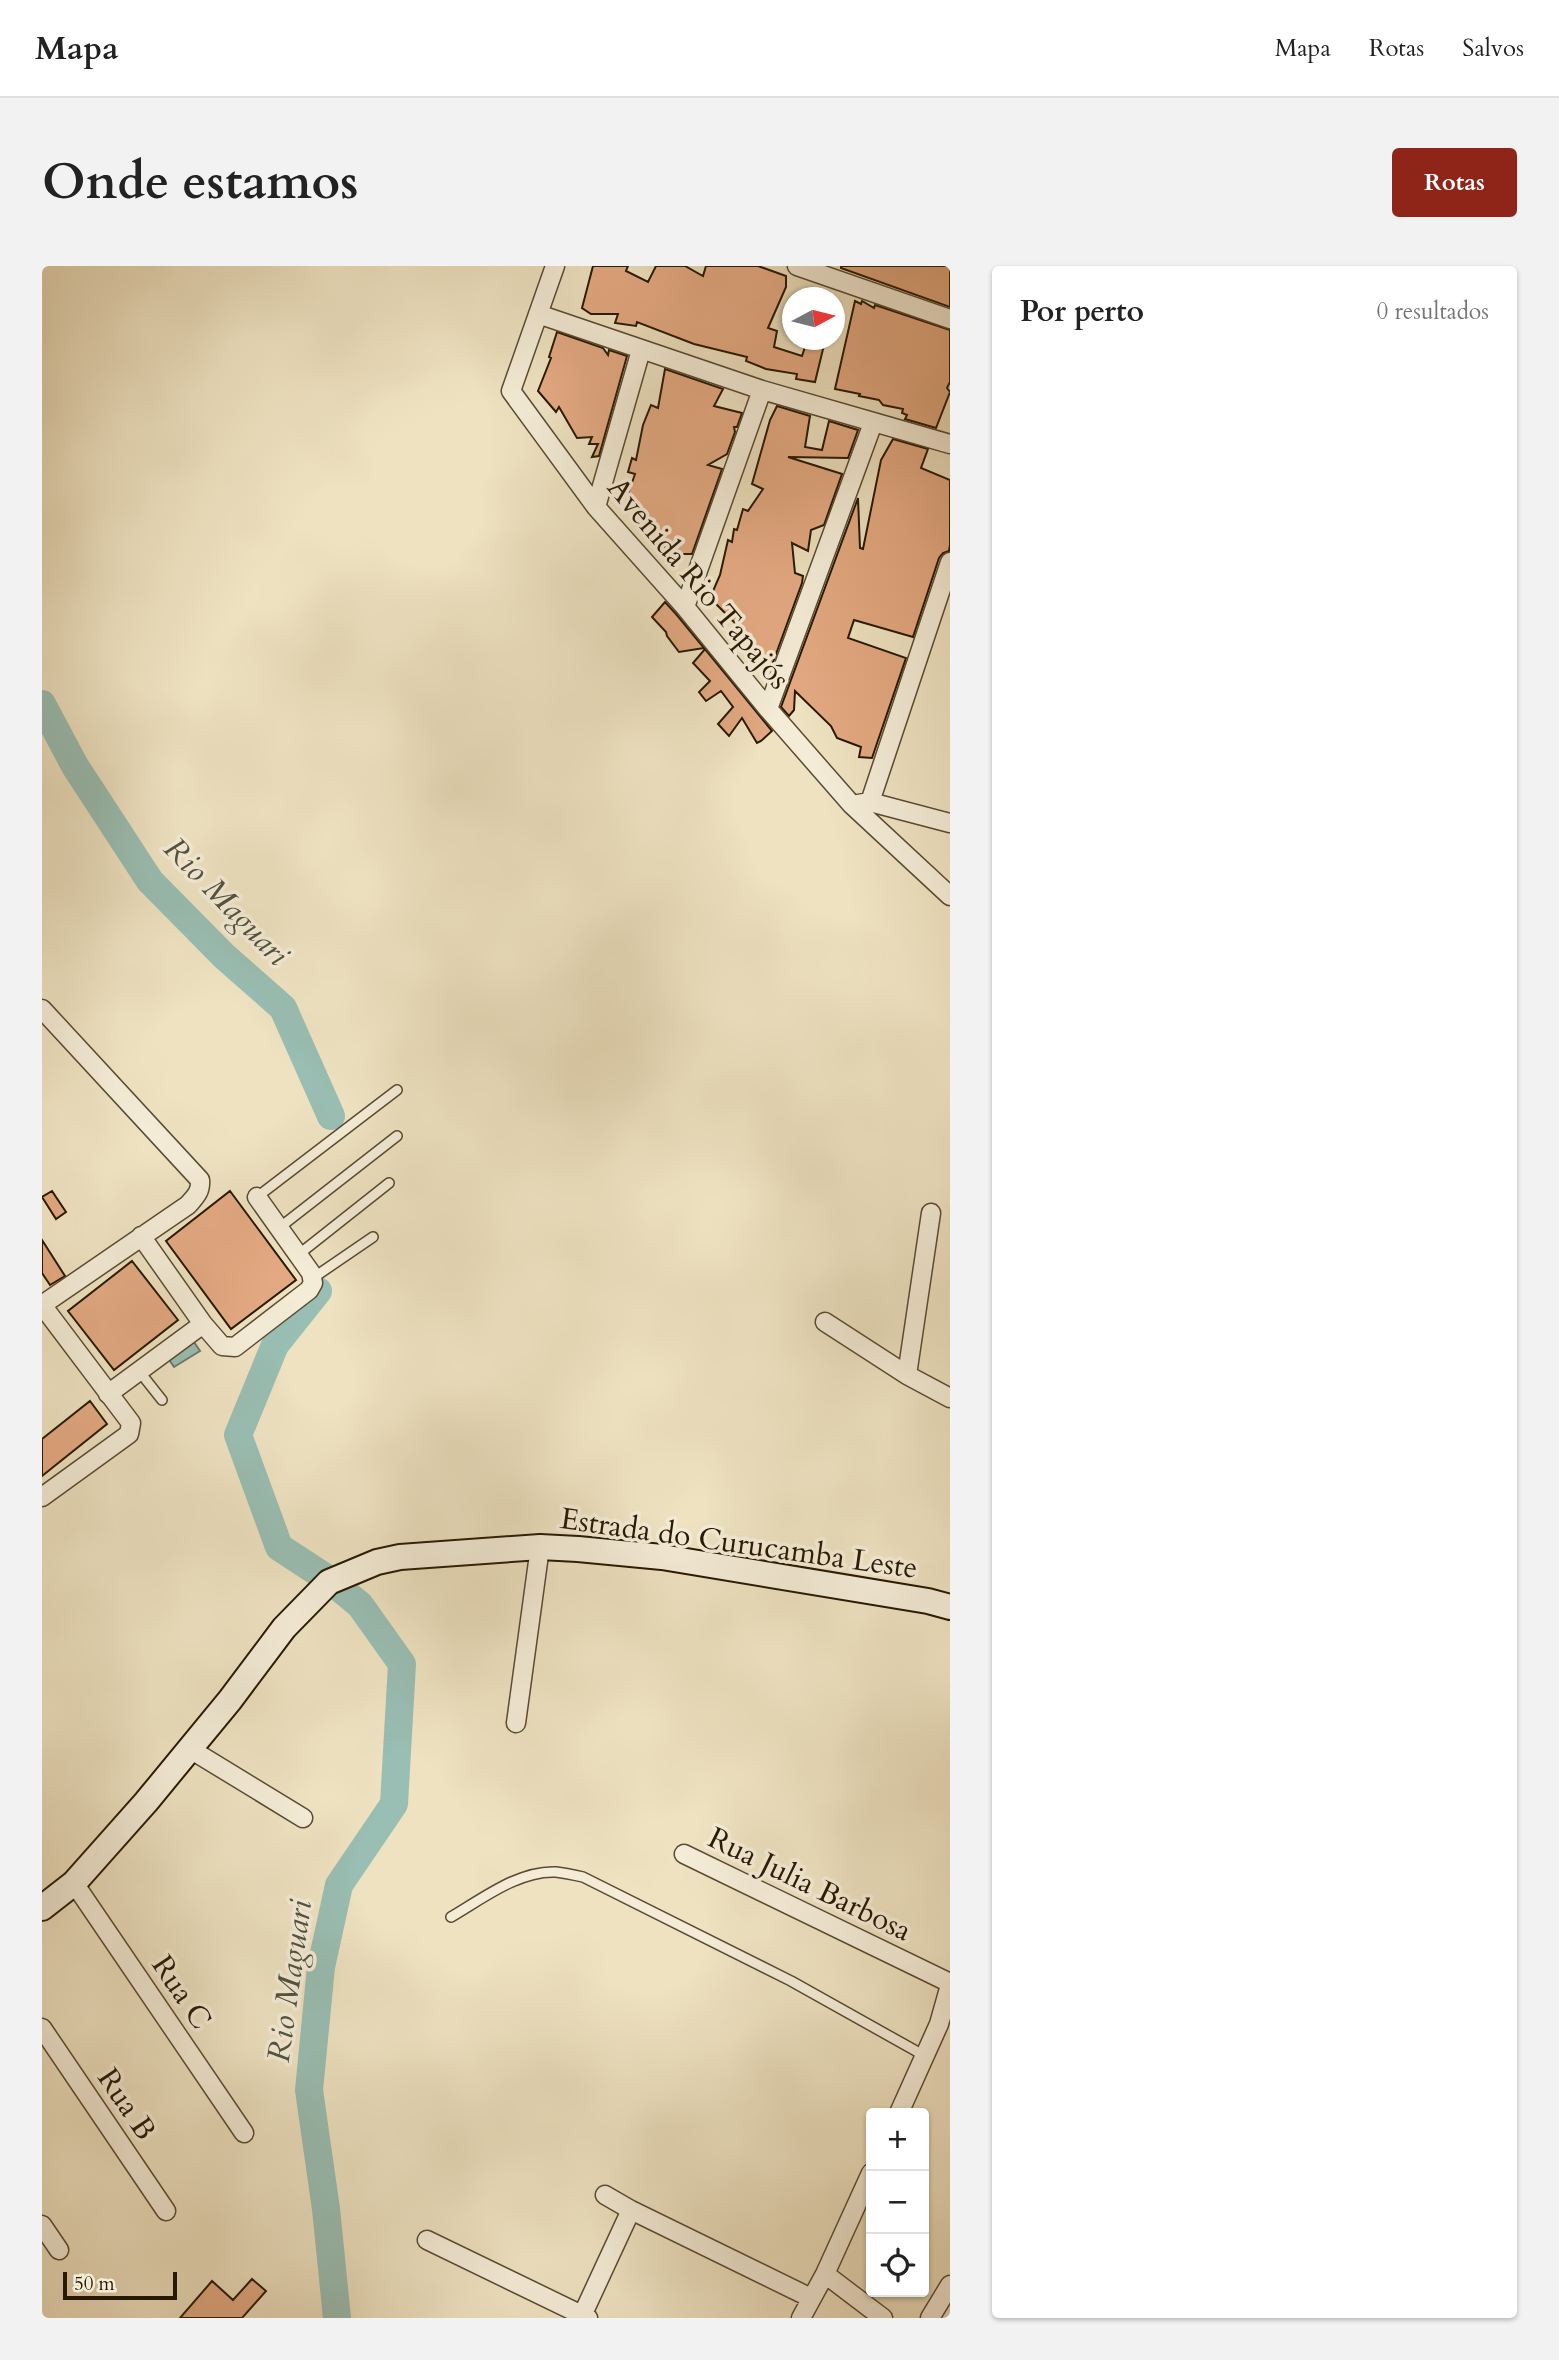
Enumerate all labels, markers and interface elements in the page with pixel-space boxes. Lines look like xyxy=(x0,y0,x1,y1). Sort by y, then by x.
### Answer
text: Mapa xyxy=(35,26,119,71)
text: Mapa xyxy=(1275,32,1331,65)
text: Rotas xyxy=(1369,32,1424,65)
text: Salvos xyxy=(1462,32,1524,65)
button: Rotas xyxy=(1392,148,1517,217)
text: Onde estamos xyxy=(42,149,358,216)
north arrow xyxy=(782,287,845,350)
text: Por perto xyxy=(1020,291,1144,332)
text: 0 resultados xyxy=(1376,296,1489,327)
street label: Avenida Rio Tapajós xyxy=(598,469,799,698)
water label: Rio Maguari xyxy=(154,828,299,976)
street label: Estrada do Curucamba Leste xyxy=(558,1498,920,1589)
street label: Rua Julia Barbosa xyxy=(701,1817,918,1951)
water label: Rio Maguari xyxy=(257,1897,323,2065)
street label: Rua C xyxy=(142,1947,221,2037)
street label: Rua B xyxy=(88,2060,166,2148)
map controls xyxy=(866,2108,929,2297)
button: + xyxy=(866,2108,929,2171)
button: − xyxy=(866,2171,929,2234)
button: locate xyxy=(866,2234,929,2297)
scale bar xyxy=(63,2269,177,2301)
text: 50 m xyxy=(74,2271,115,2297)

